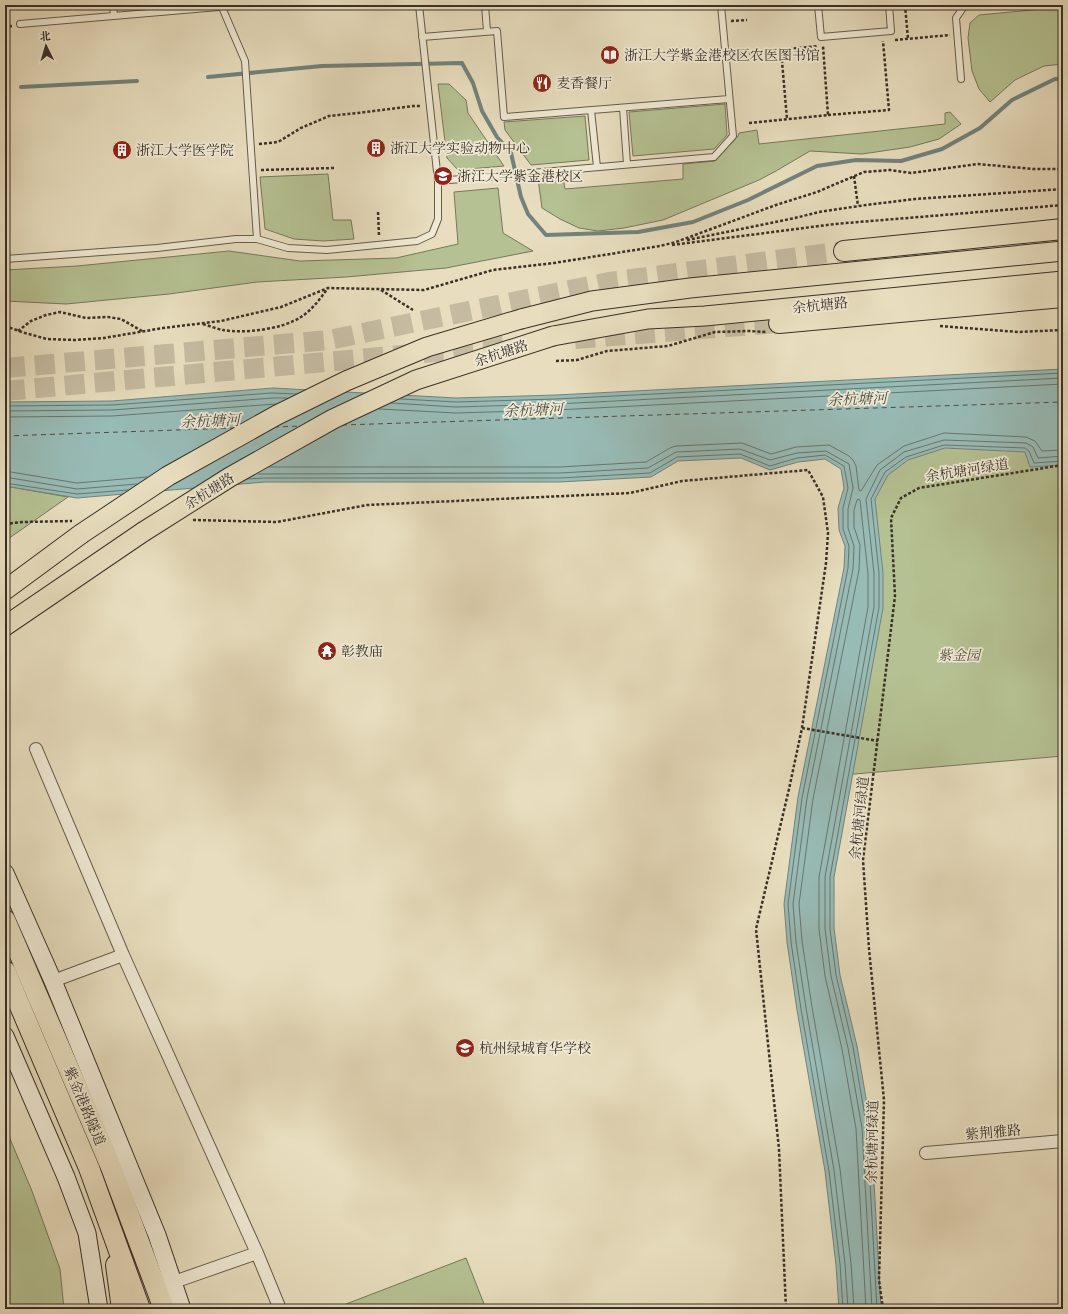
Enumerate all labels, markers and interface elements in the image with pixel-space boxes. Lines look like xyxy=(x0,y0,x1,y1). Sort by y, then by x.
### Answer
north arrow xyxy=(26,26,66,66)
text: 北 xyxy=(39,30,51,44)
library icon: 浙江大学紫金港校区农医图书馆 xyxy=(599,44,621,66)
place label: 浙江大学紫金港校区农医图书馆 xyxy=(624,47,820,65)
restaurant icon: 麦香餐厅 xyxy=(531,72,553,94)
place label: 麦香餐厅 xyxy=(556,75,612,93)
building icon: 浙江大学实验动物中心 xyxy=(365,137,387,159)
building icon: 浙江大学医学院 xyxy=(111,139,133,161)
place label: 浙江大学实验动物中心 xyxy=(390,140,530,158)
place label: 浙江大学医学院 xyxy=(136,142,234,160)
school or university icon: 浙江大学紫金港校区 xyxy=(432,165,454,187)
place label: 浙江大学紫金港校区 xyxy=(457,168,583,186)
street label: 余杭塘路 xyxy=(791,294,849,318)
street label: 余杭塘路 xyxy=(472,337,531,371)
water label: 余杭塘河 xyxy=(827,389,890,410)
water label: 余杭塘河 xyxy=(503,400,566,421)
water label: 余杭塘河 xyxy=(180,411,243,432)
street label: 余杭塘河绿道 xyxy=(924,456,1010,486)
street label: 余杭塘路 xyxy=(181,469,238,514)
temple icon: 彰教庙 xyxy=(316,640,338,662)
place label: 彰教庙 xyxy=(341,643,383,661)
park label: 紫金园 xyxy=(938,647,982,665)
street label: 余杭塘河绿道 xyxy=(847,775,873,861)
school or university icon: 杭州绿城育华学校 xyxy=(454,1037,476,1059)
place label: 杭州绿城育华学校 xyxy=(479,1040,591,1058)
street label: 紫金港路隧道 xyxy=(59,1064,109,1149)
street label: 余杭塘河绿道 xyxy=(863,1100,883,1184)
street label: 紫荆雅路 xyxy=(964,1122,1022,1144)

